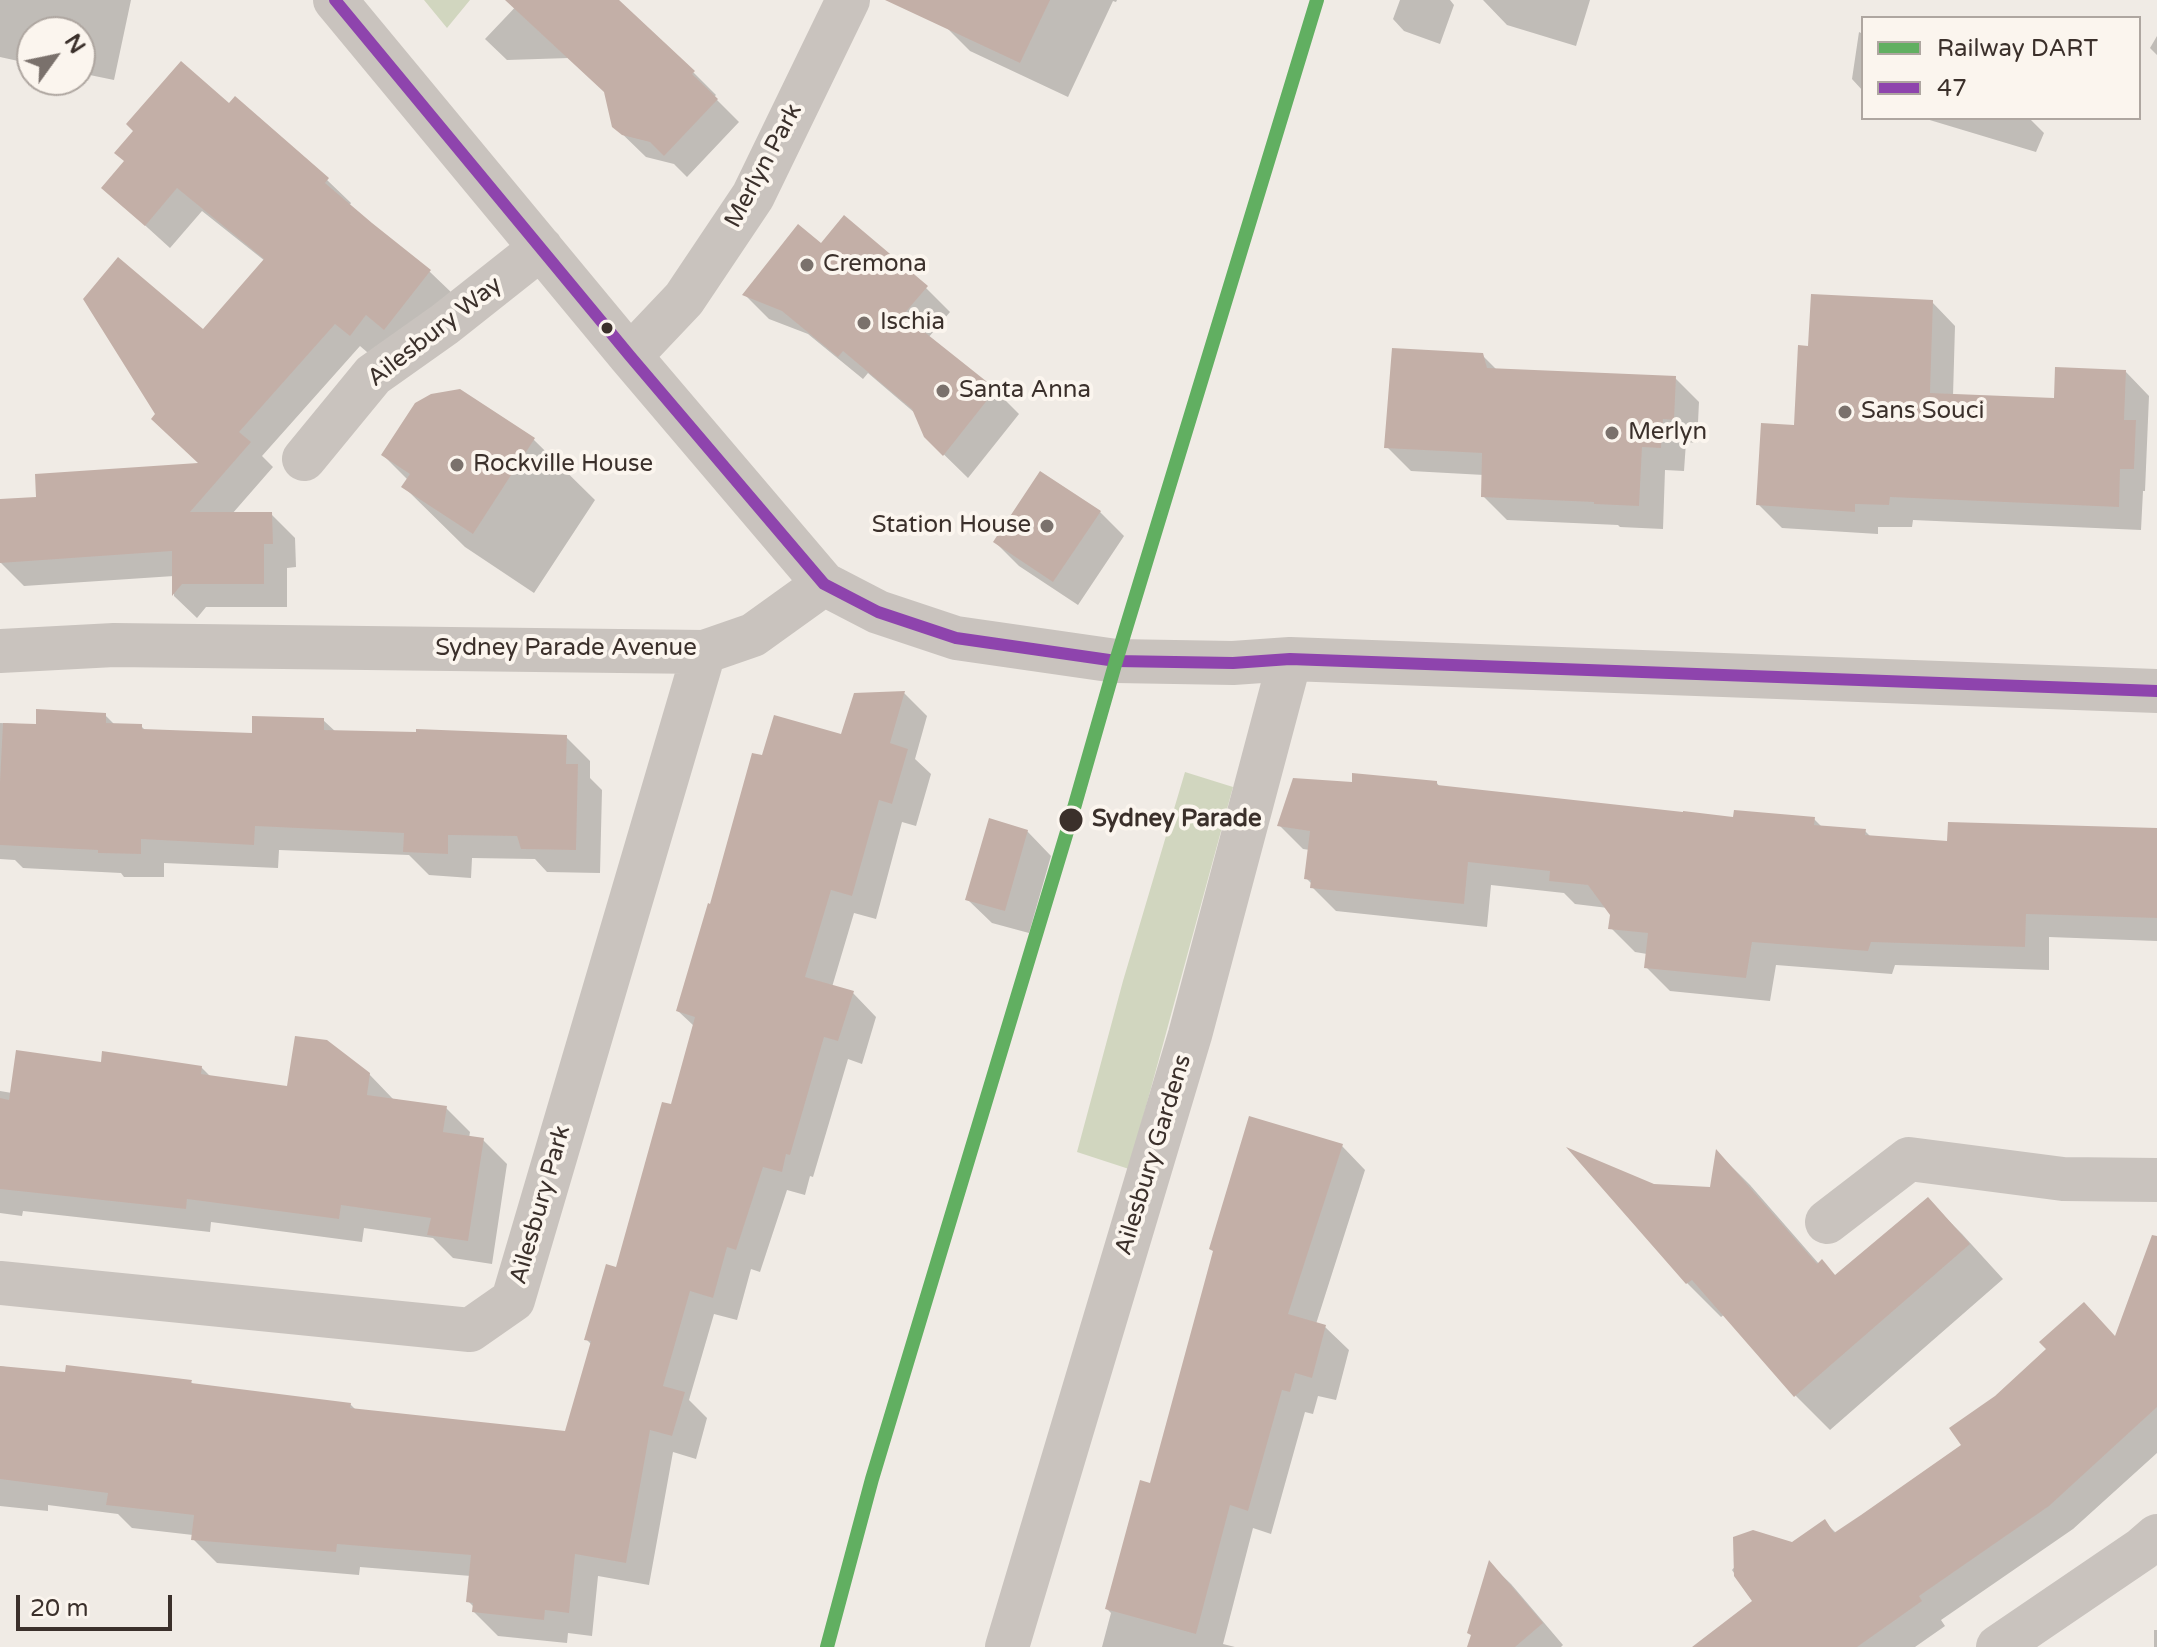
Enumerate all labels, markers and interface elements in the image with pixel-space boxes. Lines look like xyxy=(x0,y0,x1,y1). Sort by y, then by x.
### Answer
north arrow xyxy=(16,16,96,96)
legend xyxy=(1861,16,2141,120)
text: N xyxy=(59,30,90,59)
text: Railway DART xyxy=(1937,34,2098,63)
text: 47 xyxy=(1937,74,1967,103)
street label: Merlyn Park xyxy=(719,99,809,233)
place label: Cremona xyxy=(823,251,927,279)
marker: Cremona xyxy=(798,256,816,274)
street label: Ailesbury Way xyxy=(362,271,508,393)
place label: Ischia xyxy=(880,309,945,337)
marker: Ischia xyxy=(855,314,873,332)
unlabelled marker xyxy=(599,320,615,336)
place label: Santa Anna xyxy=(959,377,1091,405)
marker: Santa Anna xyxy=(934,382,952,400)
place label: Sans Souci xyxy=(1861,398,1984,426)
marker: Sans Souci xyxy=(1836,403,1854,421)
place label: Merlyn xyxy=(1628,419,1707,447)
marker: Merlyn xyxy=(1603,424,1621,442)
place label: Rockville House xyxy=(473,451,653,479)
marker: Rockville House xyxy=(448,456,466,474)
place label: Station House xyxy=(872,512,1031,540)
marker: Station House xyxy=(1038,517,1056,535)
street label: Sydney Parade Avenue xyxy=(435,635,697,663)
marker: Sydney Parade xyxy=(1057,806,1085,834)
place label: Sydney Parade xyxy=(1092,806,1261,834)
street label: Ailesbury Gardens xyxy=(1110,1051,1198,1259)
street label: Ailesbury Park xyxy=(505,1122,577,1288)
scale bar xyxy=(20,1579,176,1629)
text: 20 m xyxy=(30,1594,88,1623)

